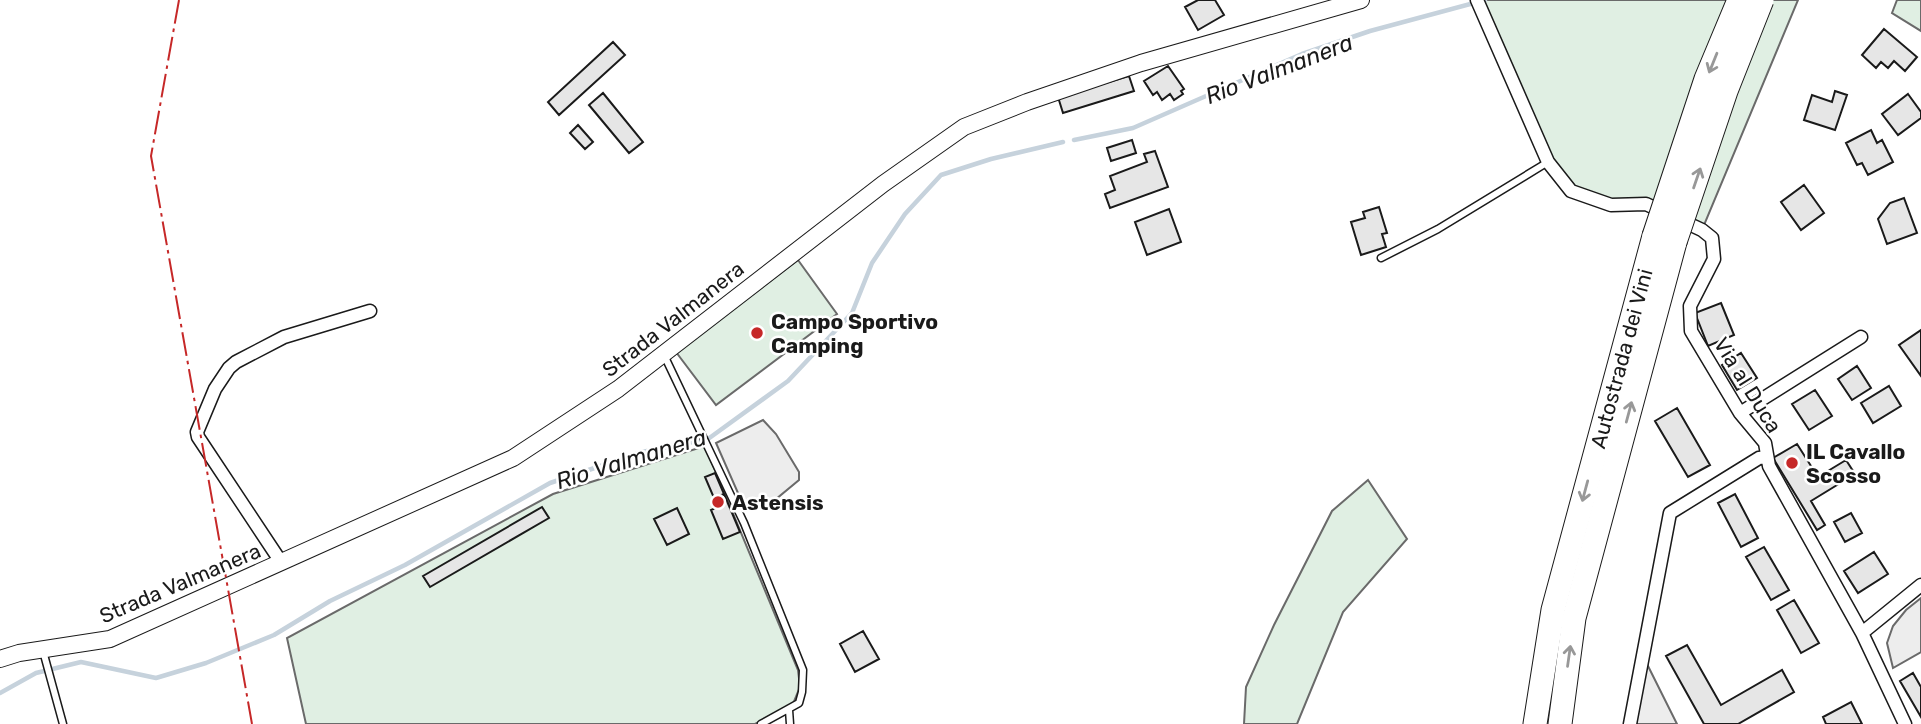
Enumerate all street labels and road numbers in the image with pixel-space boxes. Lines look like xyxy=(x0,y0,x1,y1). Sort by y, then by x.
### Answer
street label: Strada Valmanera xyxy=(597,256,749,382)
street label: Autostrada dei Vini xyxy=(1585,266,1657,451)
street label: Via al Duca xyxy=(1709,333,1787,437)
street label: Strada Valmanera xyxy=(96,538,264,628)

